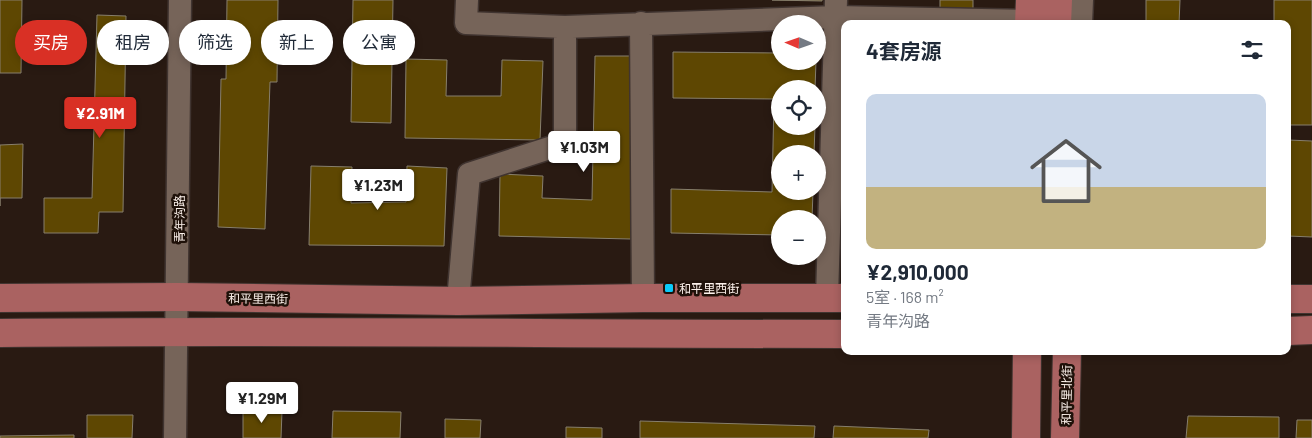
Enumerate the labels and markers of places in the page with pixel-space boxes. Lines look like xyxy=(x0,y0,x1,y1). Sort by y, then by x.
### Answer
pin: ¥2.91M xyxy=(59,96,141,139)
pin: ¥1.03M xyxy=(543,130,625,173)
pin: ¥1.23M xyxy=(337,168,419,211)
place label: 和平里西街 xyxy=(679,281,739,295)
marker: 和平里西街 xyxy=(663,282,675,294)
pin: ¥1.29M xyxy=(221,382,303,424)

